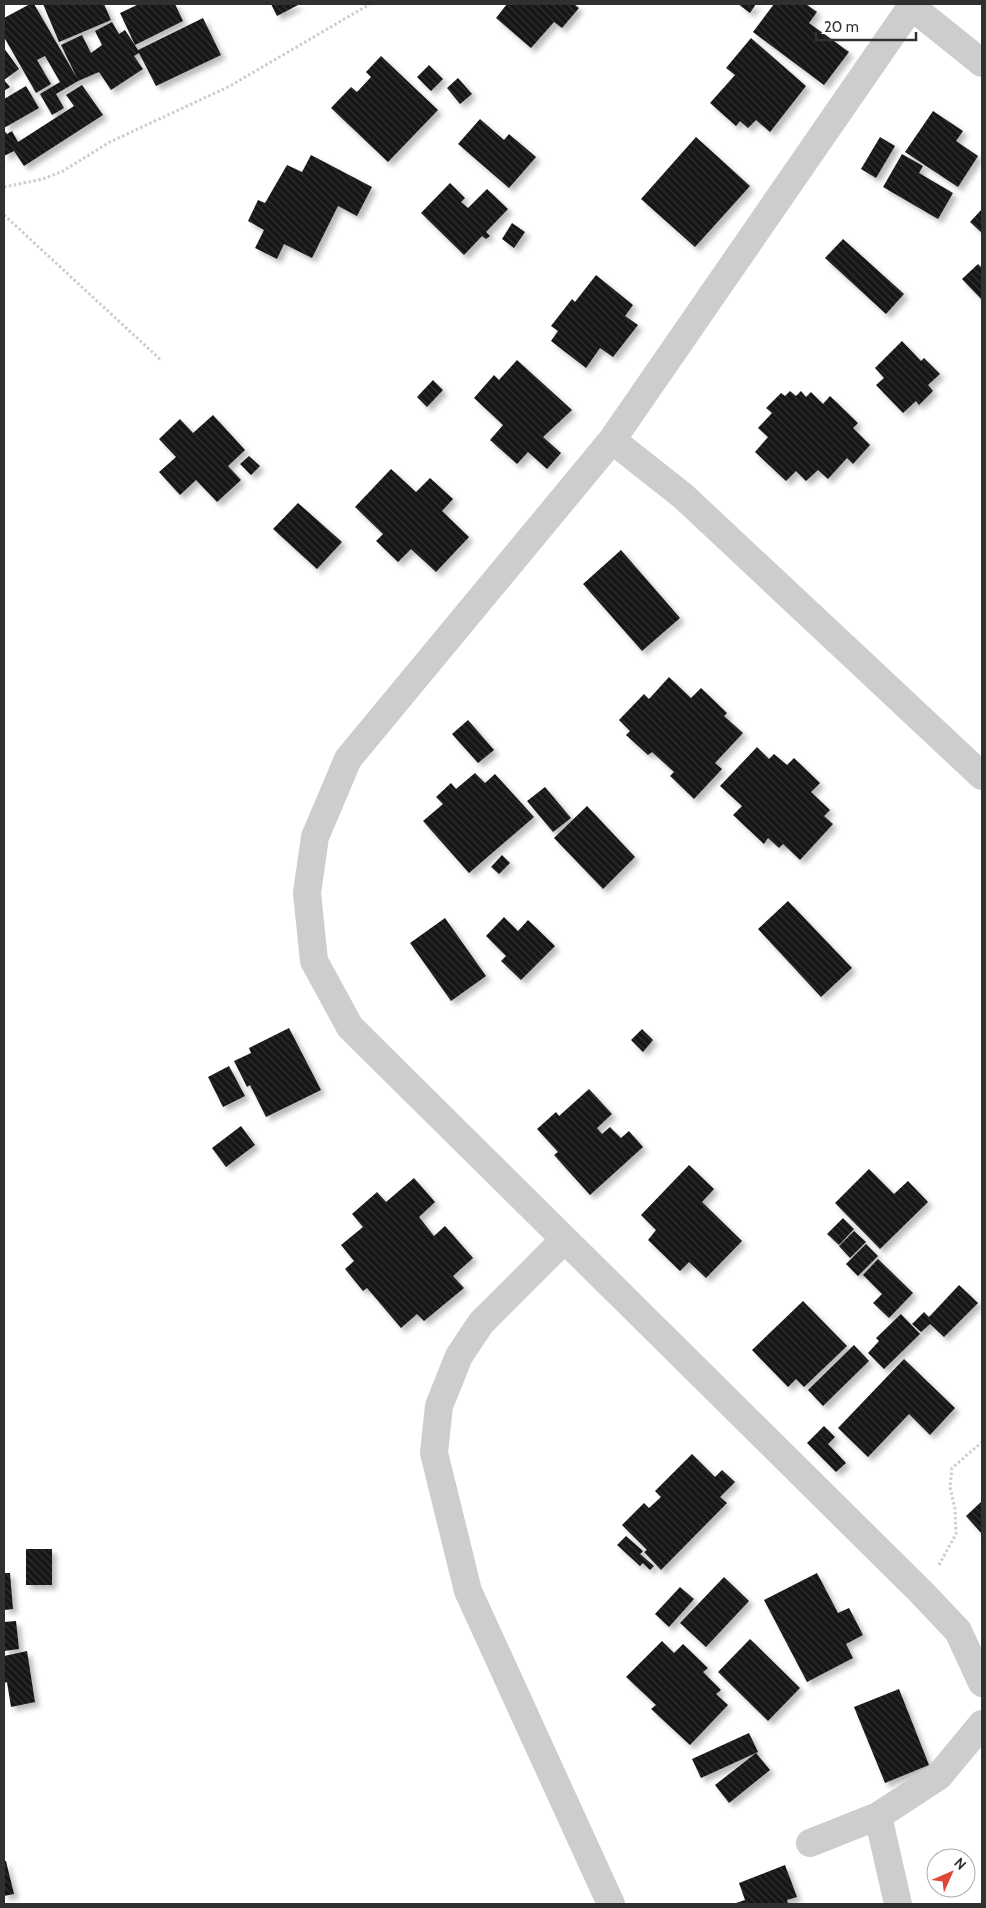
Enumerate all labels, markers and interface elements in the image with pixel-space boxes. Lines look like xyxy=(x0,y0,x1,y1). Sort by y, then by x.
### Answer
scale bar xyxy=(816,10,916,42)
text: 20 m xyxy=(824,18,859,36)
north arrow xyxy=(926,1848,976,1898)
text: N xyxy=(950,1854,970,1874)

